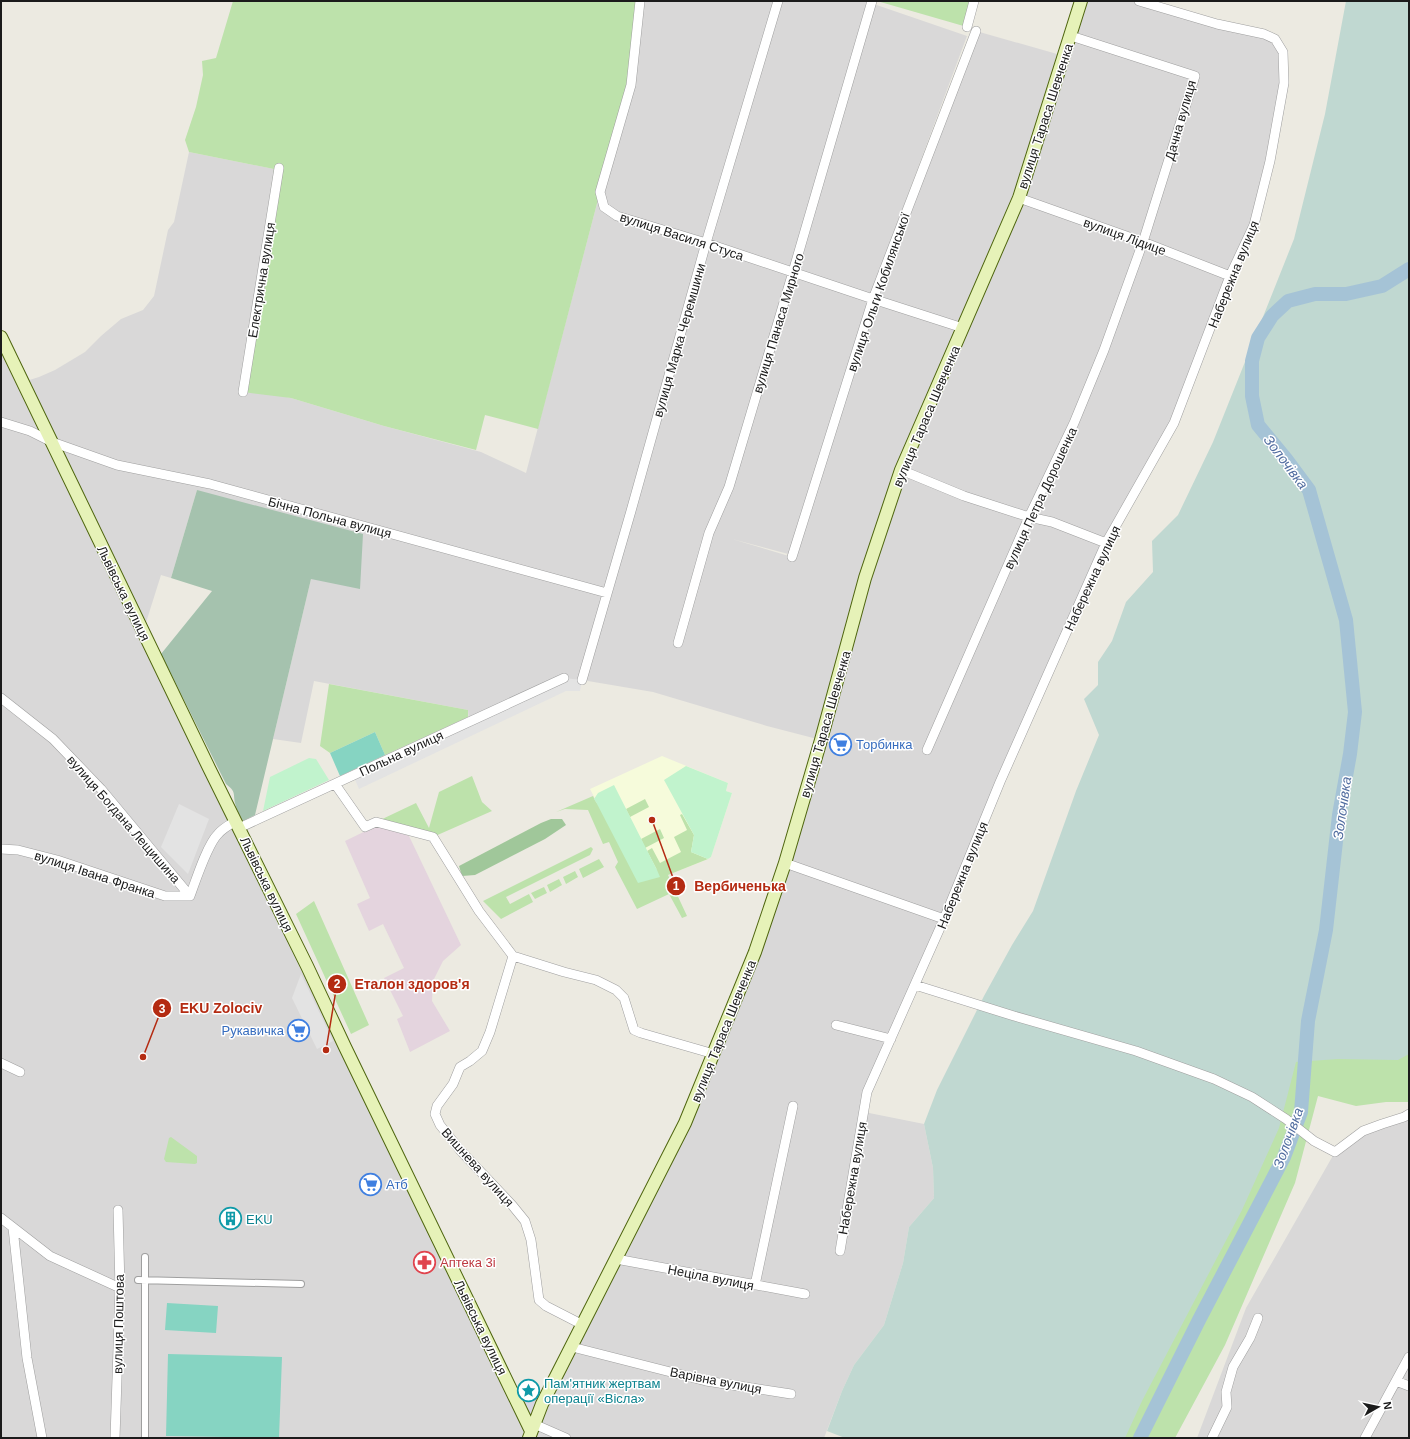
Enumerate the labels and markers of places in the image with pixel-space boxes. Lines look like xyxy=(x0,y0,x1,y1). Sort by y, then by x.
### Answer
supermarket icon: Торбинка xyxy=(828,731,854,757)
place label: Торбинка xyxy=(856,737,913,752)
callout: Вербиченька xyxy=(666,873,794,899)
callout: Еталон здоров'я xyxy=(327,971,478,997)
callout: EKU Zolociv xyxy=(152,995,271,1021)
supermarket icon: Рукавичка xyxy=(286,1017,312,1043)
place label: Рукавичка xyxy=(221,1023,285,1038)
supermarket icon: Атб xyxy=(358,1171,384,1197)
place label: Атб xyxy=(386,1177,408,1192)
building icon: EKU xyxy=(218,1206,244,1232)
place label: EKU xyxy=(246,1212,273,1227)
pharmacy icon: Аптека 3і xyxy=(411,1249,437,1275)
place label: Аптека 3і xyxy=(440,1255,496,1270)
place label: Пам'ятник жертвам операції «Вісла» xyxy=(544,1376,661,1406)
place icon: Пам'ятник жертвам операції «Вісла» xyxy=(515,1377,541,1403)

